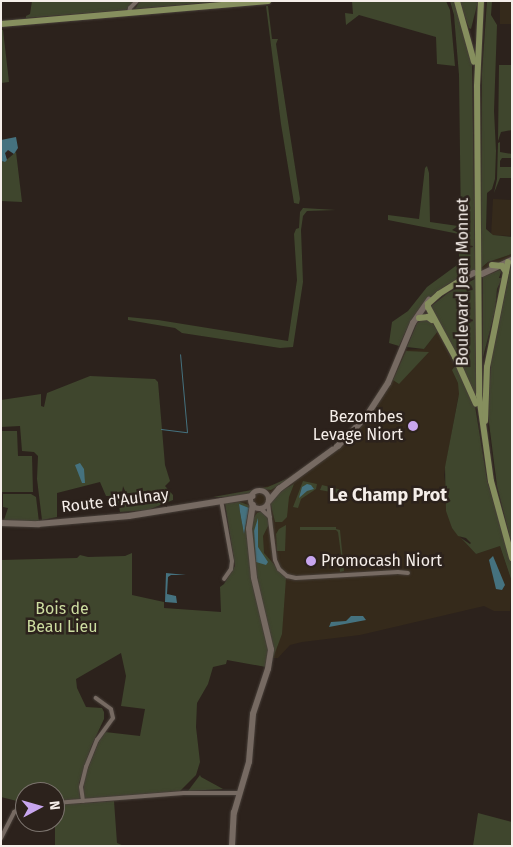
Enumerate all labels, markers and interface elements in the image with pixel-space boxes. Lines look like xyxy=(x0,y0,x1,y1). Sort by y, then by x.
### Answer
street label: Boulevard Jean Monnet xyxy=(453,198,473,366)
place label: Bezombes Levage Niort xyxy=(313,407,403,445)
marker: Bezombes Levage Niort xyxy=(407,420,419,432)
district label: Le Champ Prot xyxy=(329,484,447,506)
street label: Route d'Aulnay xyxy=(60,485,170,517)
place label: Promocash Niort xyxy=(321,551,442,571)
marker: Promocash Niort xyxy=(305,555,317,567)
park label: Bois de Beau Lieu xyxy=(26,599,98,637)
north arrow xyxy=(15,782,65,832)
text: N xyxy=(45,800,63,811)

